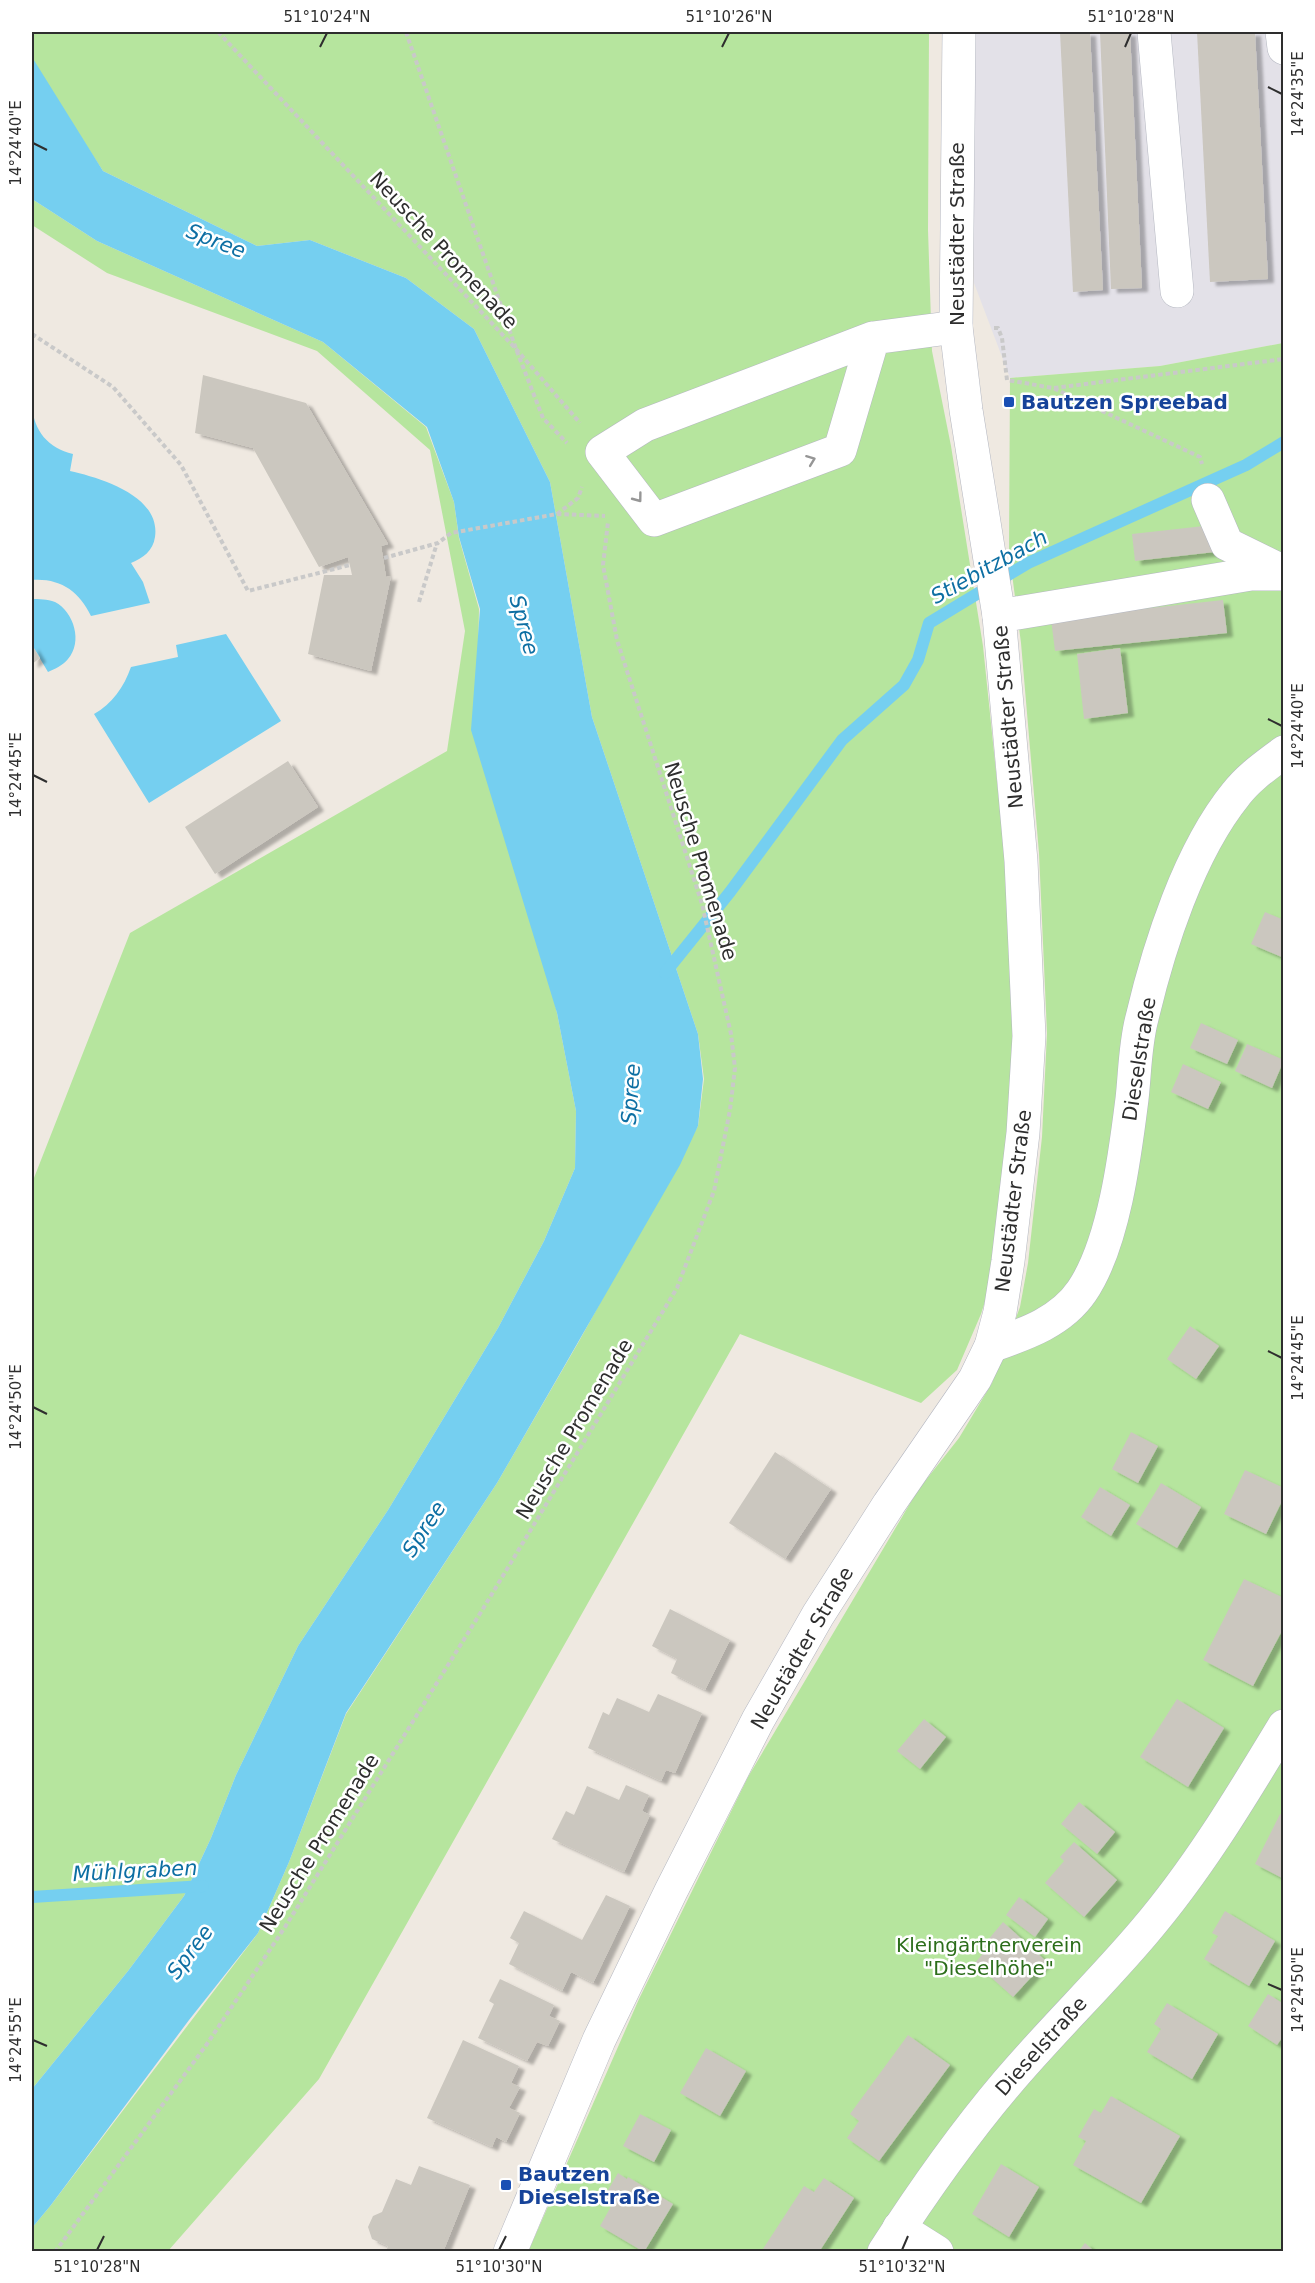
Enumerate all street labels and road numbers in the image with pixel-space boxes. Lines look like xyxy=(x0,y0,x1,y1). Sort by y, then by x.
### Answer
street label: Neustädter Straße xyxy=(945,142,969,326)
street label: Neusche Promenade xyxy=(365,166,523,334)
street label: Neustädter Straße xyxy=(988,624,1028,810)
street label: Neusche Promenade xyxy=(659,759,743,963)
street label: Dieselstraße xyxy=(1117,995,1161,1123)
street label: Neustädter Straße xyxy=(990,1108,1036,1294)
street label: Neusche Promenade xyxy=(511,1334,637,1524)
street label: Neustädter Straße xyxy=(746,1562,858,1734)
street label: Neusche Promenade xyxy=(254,1749,384,1937)
street label: Dieselstraße xyxy=(990,1991,1092,2101)

